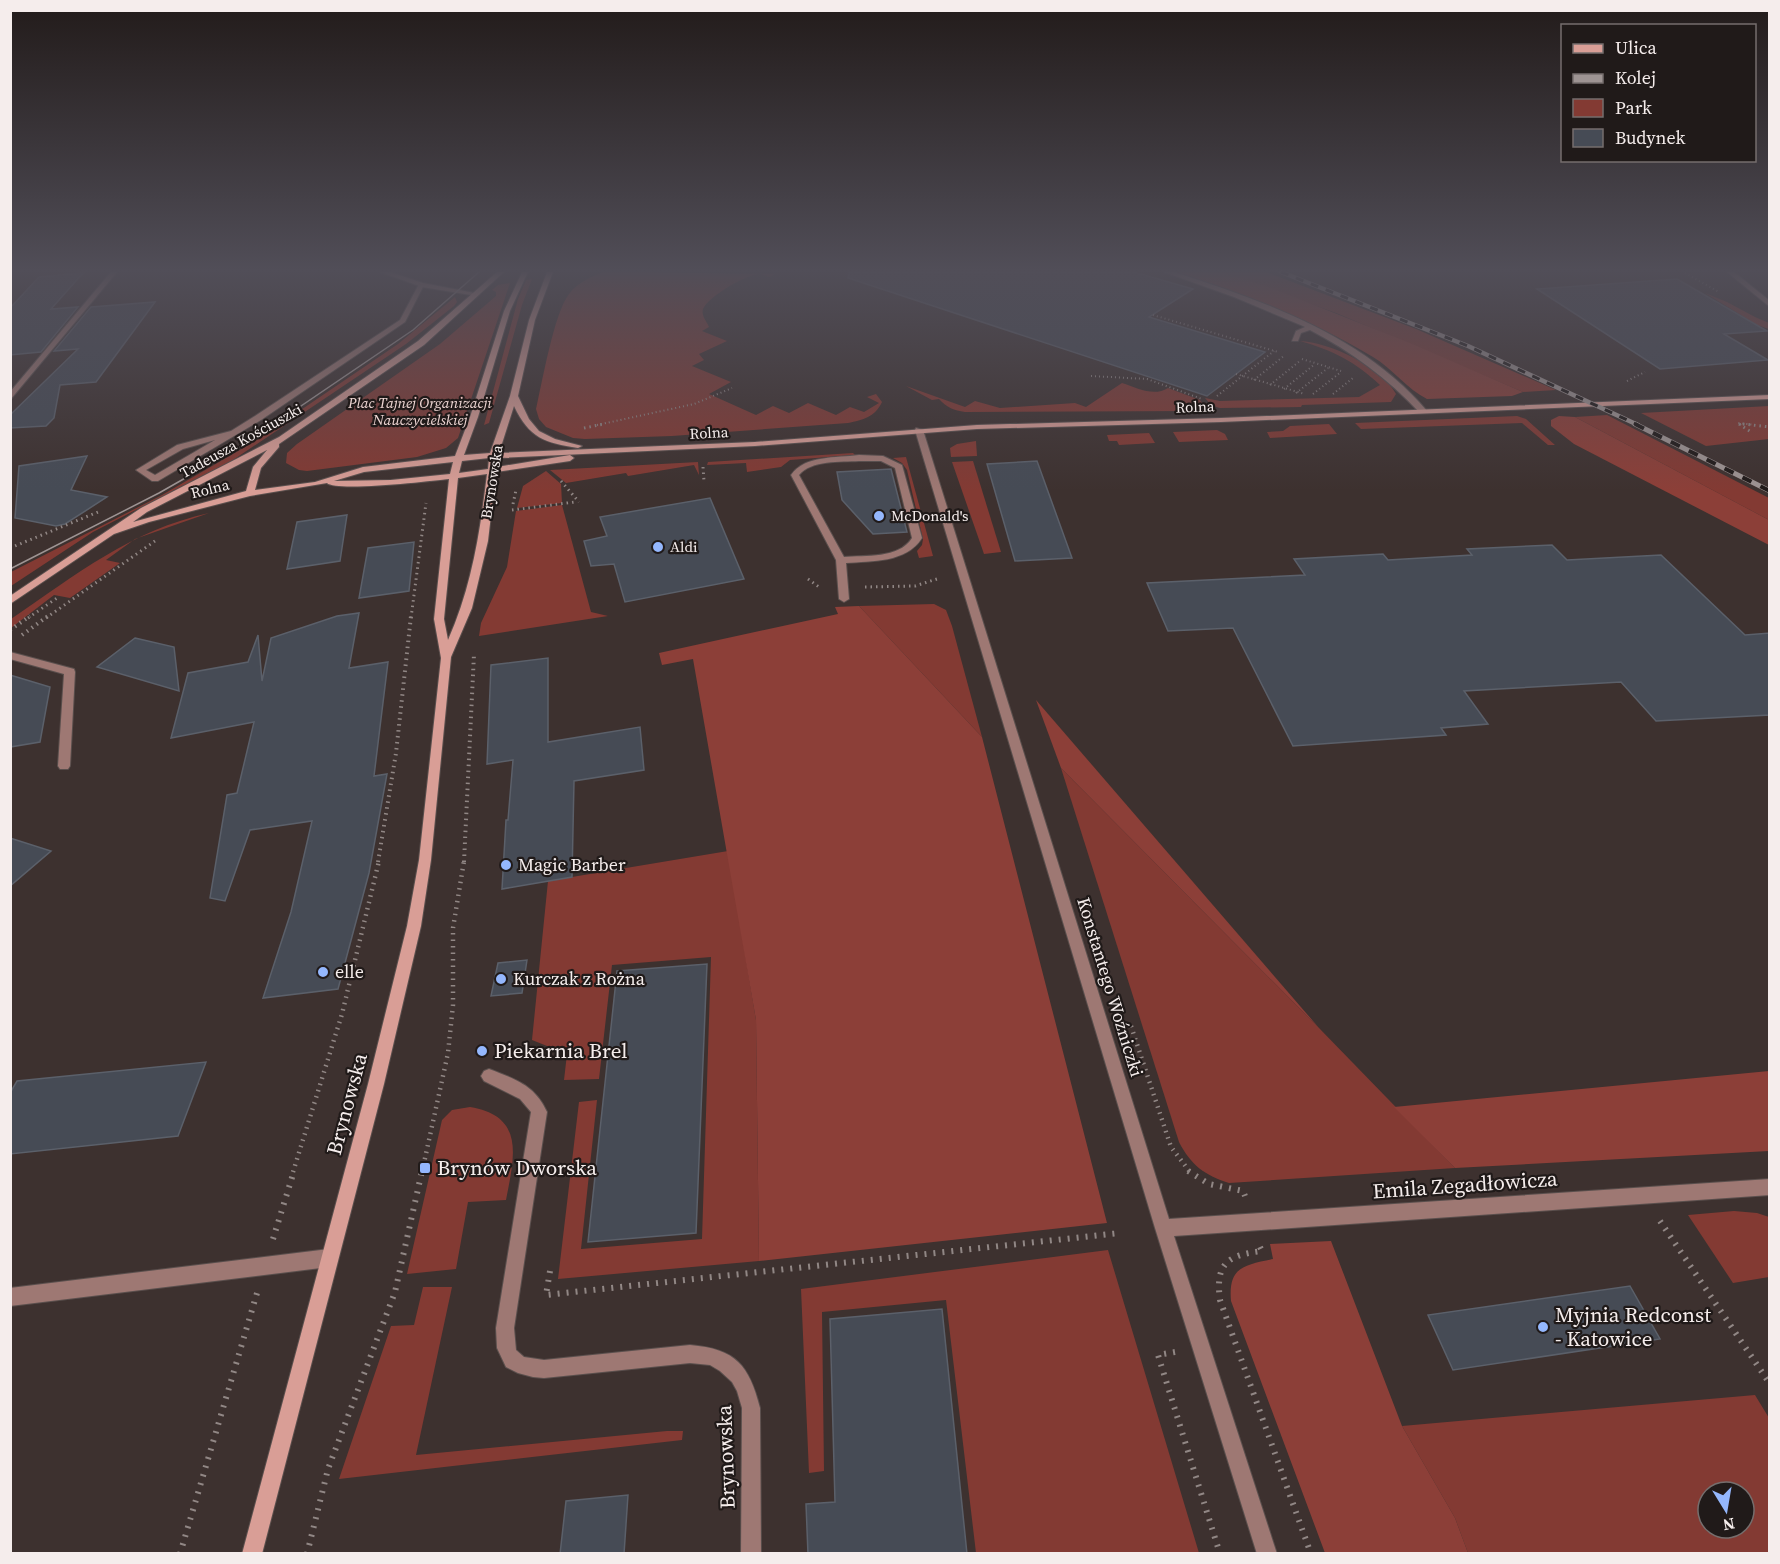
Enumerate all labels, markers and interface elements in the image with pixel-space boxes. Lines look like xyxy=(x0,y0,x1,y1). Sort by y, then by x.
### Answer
legend xyxy=(1561,24,1756,162)
text: Ulica xyxy=(1615,35,1658,60)
text: Kolej xyxy=(1615,65,1656,90)
text: Park xyxy=(1615,95,1652,120)
text: Budynek xyxy=(1615,125,1685,150)
park label: Plac Tajnej Organizacji Nauczycielskiej xyxy=(347,392,492,430)
street label: Rolna xyxy=(1175,395,1215,418)
street label: Tadeusza Kościuszki xyxy=(176,398,306,483)
street label: Rolna xyxy=(689,421,729,444)
street label: Brynowska xyxy=(475,443,508,520)
street label: Rolna xyxy=(188,474,232,503)
place label: McDonald's xyxy=(891,505,968,526)
marker: McDonald's xyxy=(872,509,886,523)
place label: Aldi xyxy=(670,536,697,557)
marker: Aldi xyxy=(651,540,665,554)
place label: Magic Barber xyxy=(518,852,626,877)
marker: Magic Barber xyxy=(499,858,513,872)
street label: Konstantego Woźniczki xyxy=(1071,894,1150,1080)
place label: elle xyxy=(335,959,364,984)
marker: elle xyxy=(316,965,330,979)
place label: Kurczak z Rożna xyxy=(513,966,646,991)
marker: Kurczak z Rożna xyxy=(494,972,508,986)
place label: Piekarnia Brel xyxy=(494,1036,628,1065)
marker: Piekarnia Brel xyxy=(475,1044,489,1058)
street label: Brynowska xyxy=(319,1049,374,1158)
place label: Brynów Dworska xyxy=(437,1153,597,1182)
marker: Brynów Dworska xyxy=(418,1161,432,1175)
street label: Emila Zegadłowicza xyxy=(1371,1164,1559,1205)
place label: Myjnia Redconst - Katowice xyxy=(1555,1300,1711,1353)
marker: Myjnia Redconst - Katowice xyxy=(1536,1320,1550,1334)
street label: Brynowska xyxy=(709,1404,742,1510)
north arrow xyxy=(1696,1480,1756,1540)
text: N xyxy=(1721,1513,1737,1537)

